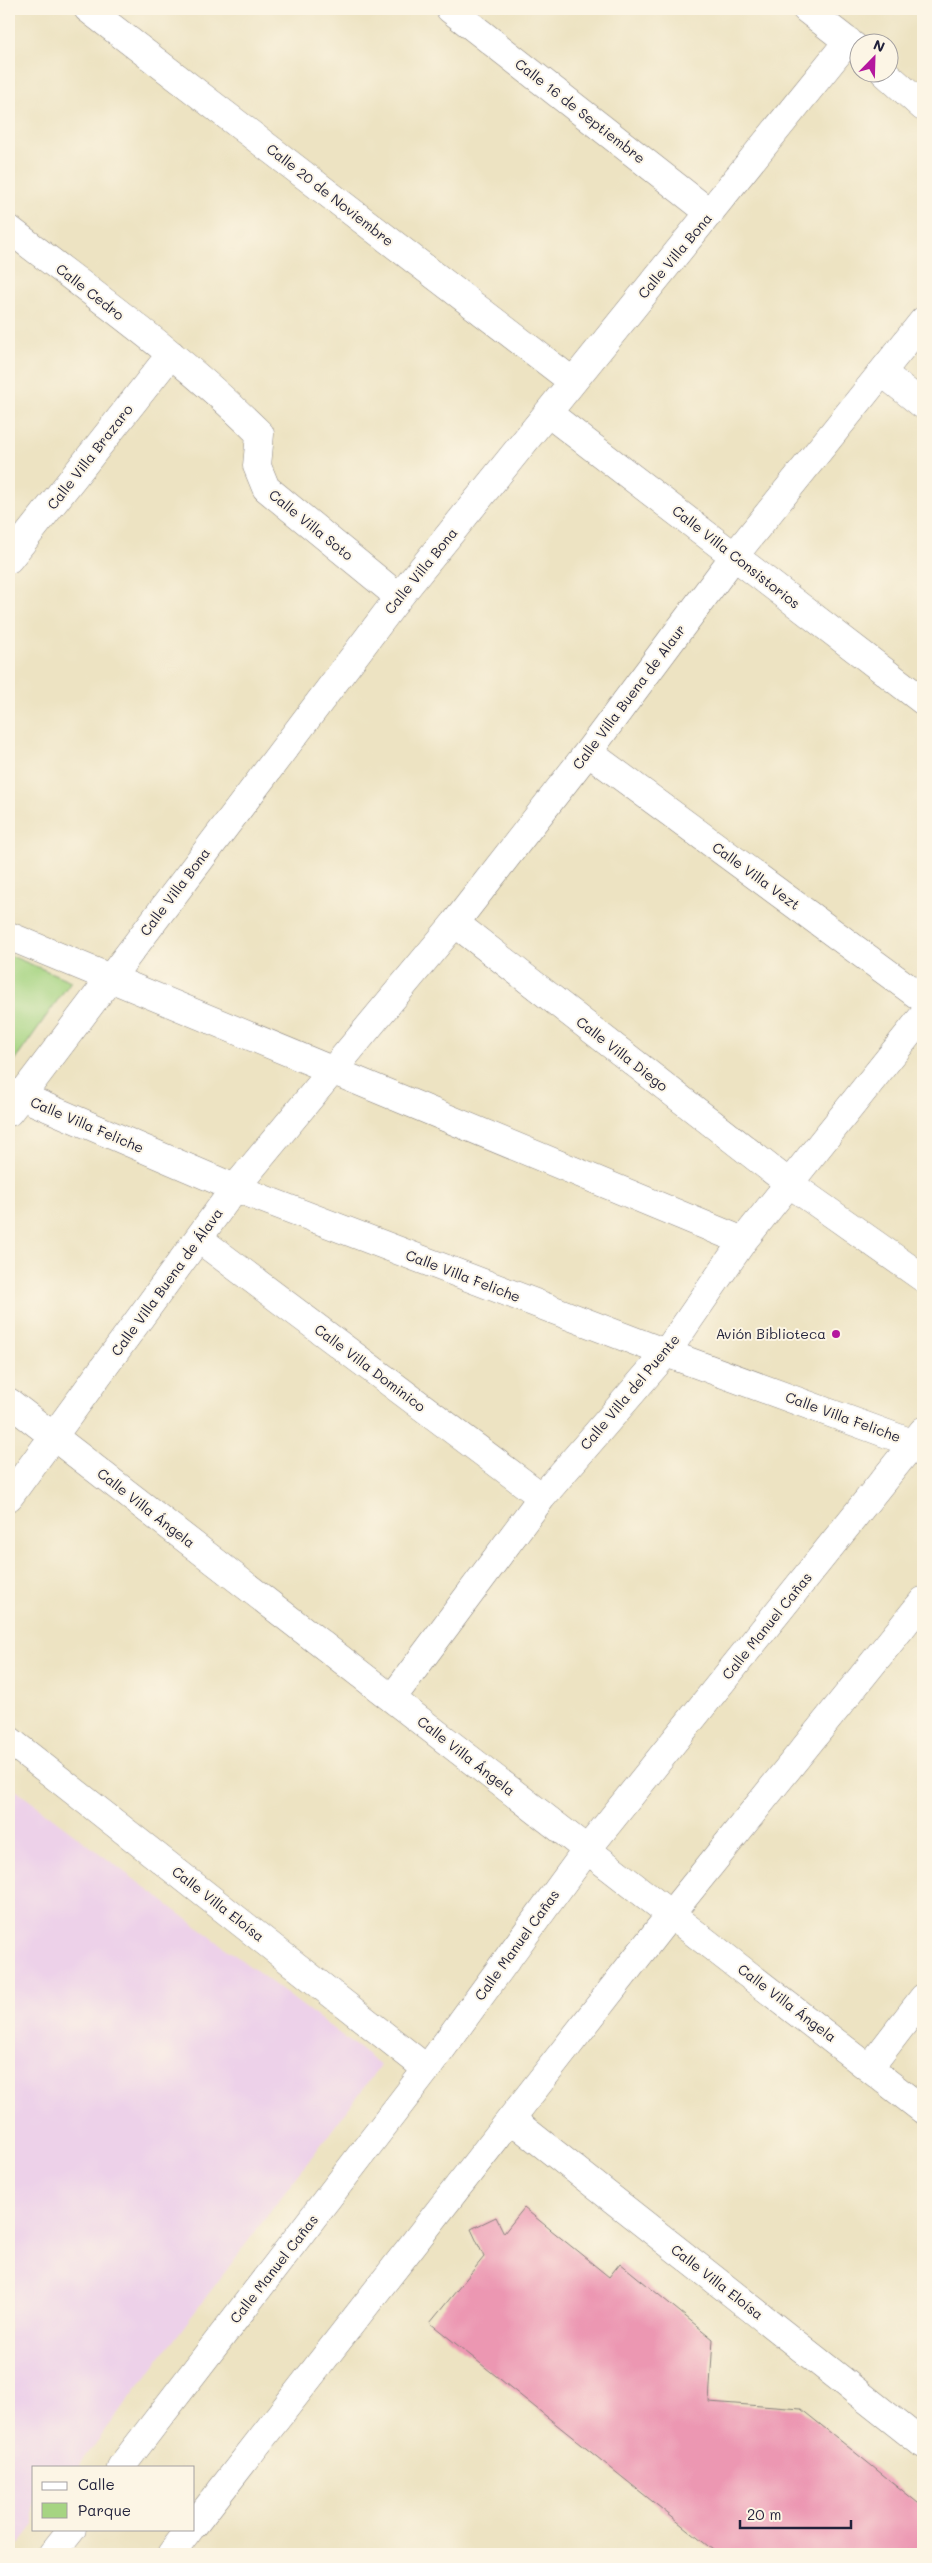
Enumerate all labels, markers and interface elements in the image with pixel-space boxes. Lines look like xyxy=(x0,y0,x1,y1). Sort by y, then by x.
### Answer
north arrow xyxy=(850,32,900,82)
text: N xyxy=(871,35,888,56)
street label: Calle 16 de Septiembre xyxy=(511,54,649,167)
street label: Calle 20 de Noviembre xyxy=(263,139,398,250)
street label: Calle Villa Bona xyxy=(633,209,716,302)
street label: Calle Cedro xyxy=(52,259,128,324)
street label: Calle Villa Brazaro xyxy=(43,400,137,513)
street label: Calle Villa Soto xyxy=(265,485,357,564)
street label: Calle Villa Consistorios xyxy=(669,501,804,612)
street label: Calle Villa Bona xyxy=(380,524,461,618)
street label: Calle Villa Buena de Alaur xyxy=(568,620,689,773)
street label: Calle Villa Vezt xyxy=(709,837,804,914)
street label: Calle Villa Bona xyxy=(135,844,214,940)
street label: Calle Villa Diego xyxy=(573,1012,672,1095)
street label: Calle Villa Feliche xyxy=(28,1092,147,1157)
street label: Calle Villa Buena de Álava xyxy=(106,1204,227,1359)
street label: Calle Villa Feliche xyxy=(403,1245,523,1306)
street label: Calle Villa Dominico xyxy=(311,1320,430,1416)
place label: Avión Biblioteca xyxy=(716,1324,826,1343)
marker: Avión Biblioteca xyxy=(830,1328,842,1340)
street label: Calle Villa del Puente xyxy=(576,1330,684,1453)
street label: Calle Villa Feliche xyxy=(783,1387,904,1446)
street label: Calle Villa Ángela xyxy=(94,1464,199,1552)
street label: Calle Manuel Cañas xyxy=(717,1568,816,1683)
street label: Calle Villa Ángela xyxy=(414,1712,519,1800)
street label: Calle Villa Eloísa xyxy=(168,1862,268,1946)
street label: Calle Manuel Cañas xyxy=(470,1885,563,2004)
street label: Calle Villa Ángela xyxy=(734,1959,840,2046)
street label: Calle Manuel Cañas xyxy=(225,2210,322,2327)
street label: Calle Villa Eloísa xyxy=(667,2240,767,2324)
legend xyxy=(32,2466,195,2530)
text: Calle xyxy=(78,2474,115,2494)
scale bar xyxy=(740,2498,851,2530)
text: Parque xyxy=(78,2500,131,2520)
text: 20 m xyxy=(747,2504,781,2524)

